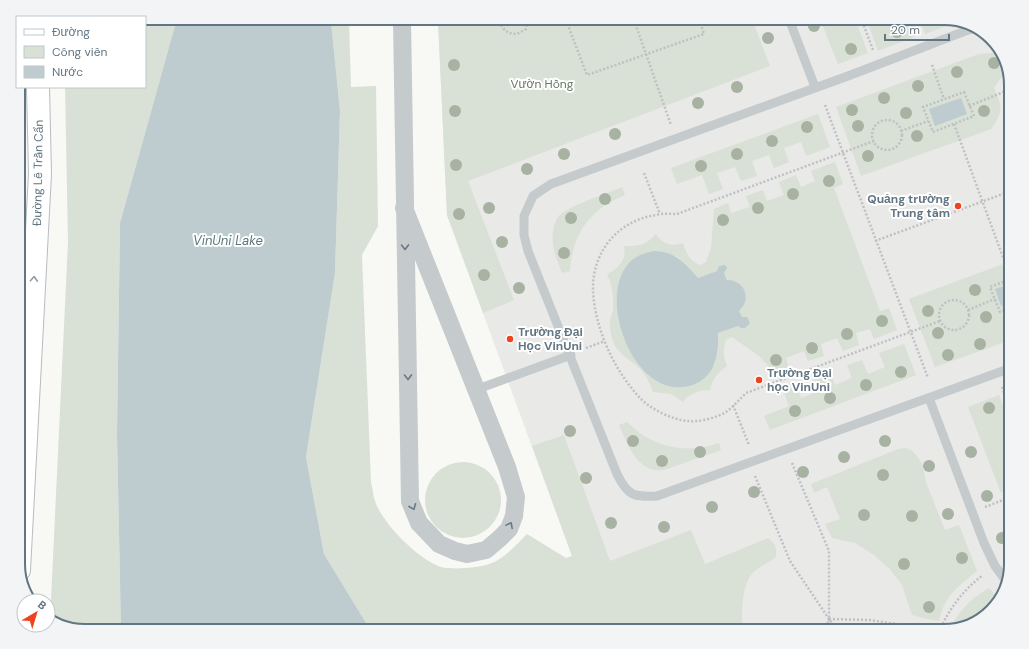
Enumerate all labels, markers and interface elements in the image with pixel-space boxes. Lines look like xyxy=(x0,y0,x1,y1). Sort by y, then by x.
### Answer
legend xyxy=(16,16,146,88)
scale bar xyxy=(885,16,949,42)
text: 20 m xyxy=(891,22,920,38)
text: Đường xyxy=(52,24,90,40)
text: Công viên xyxy=(52,44,108,60)
text: Nước xyxy=(52,64,83,80)
park label: Vườn Hồng xyxy=(511,76,574,92)
street label: Đường Lê Trần Cẩn xyxy=(29,119,47,226)
place label: Quảng trường Trung tâm xyxy=(867,191,950,221)
marker: Quảng trường Trung tâm xyxy=(953,201,963,211)
water label: VinUni Lake xyxy=(193,232,263,249)
one-way arrow xyxy=(401,244,409,250)
one-way arrow xyxy=(29,276,38,282)
place label: Trường Đại Học VinUni xyxy=(518,324,583,354)
marker: Trường Đại Học VinUni xyxy=(505,334,515,344)
place label: Trường Đại học VinUni xyxy=(767,365,832,395)
one-way arrow xyxy=(404,374,412,380)
marker: Trường Đại học VinUni xyxy=(754,375,764,385)
one-way arrow xyxy=(408,503,416,510)
one-way arrow xyxy=(505,522,513,529)
north arrow xyxy=(16,593,56,633)
text: B xyxy=(35,597,49,613)

